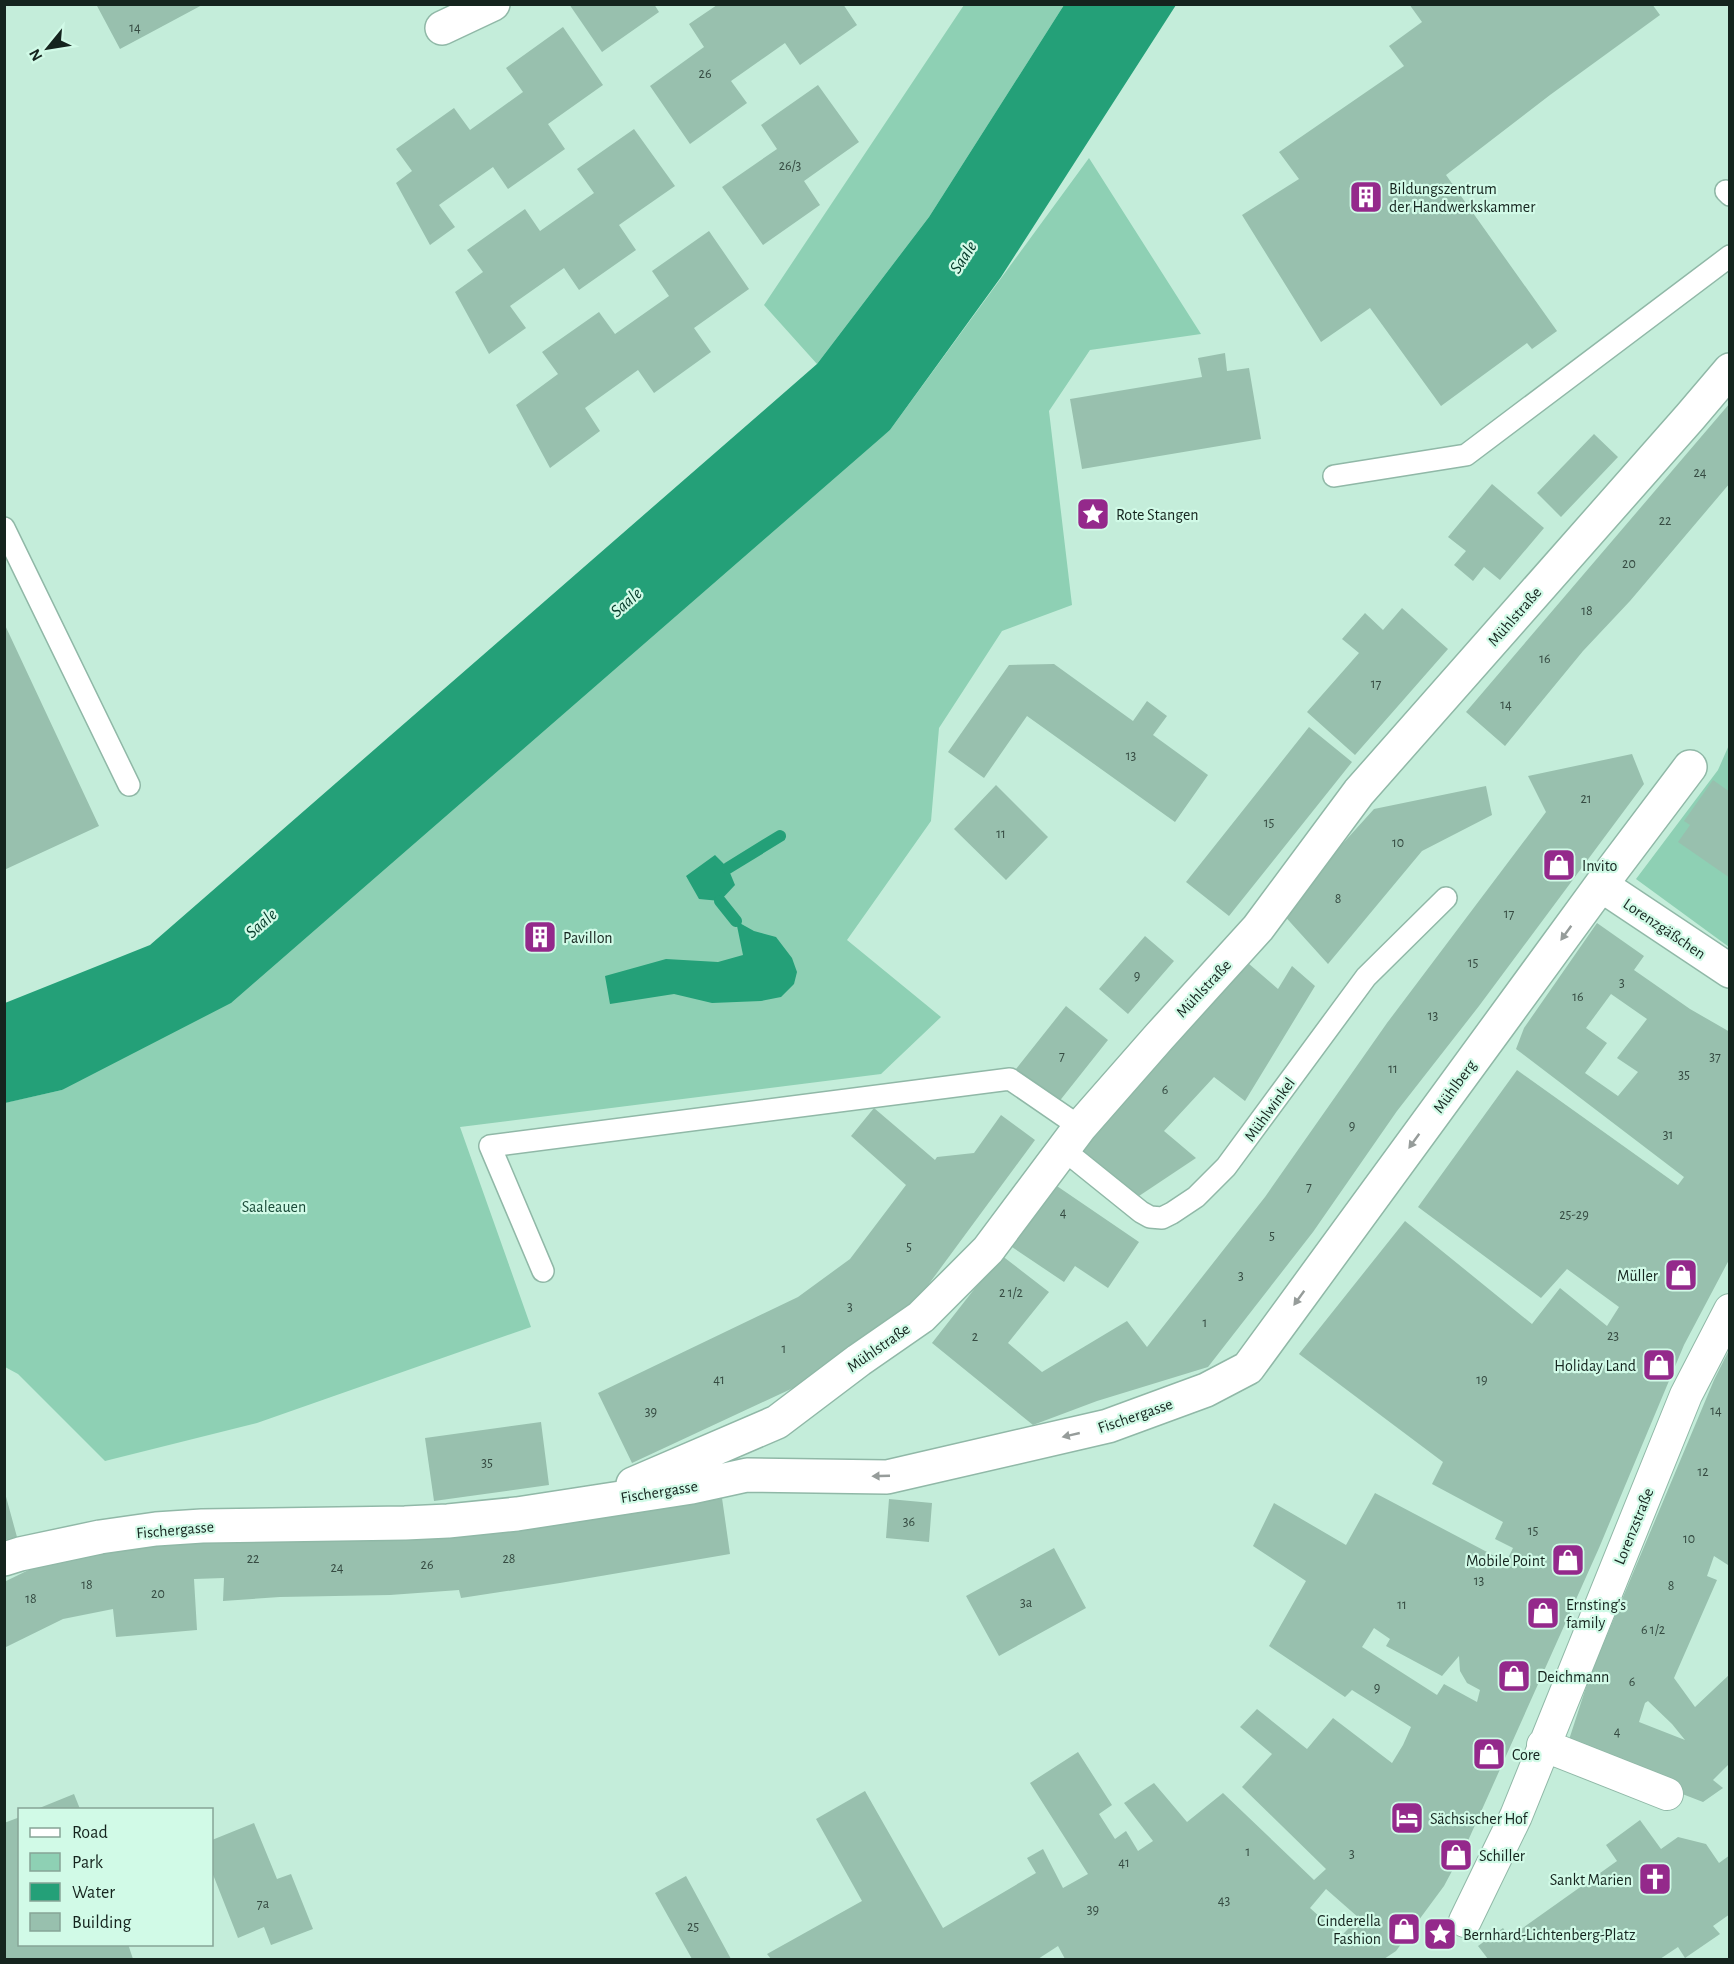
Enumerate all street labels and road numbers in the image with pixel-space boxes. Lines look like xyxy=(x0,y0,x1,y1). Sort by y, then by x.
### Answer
street label: Mühlstraße xyxy=(1485,584,1545,649)
street label: Lorenzgäßchen xyxy=(1620,896,1708,962)
street label: Mühlstraße xyxy=(1173,957,1234,1021)
street label: Mühlberg xyxy=(1430,1057,1479,1116)
street label: Mühlwinkel xyxy=(1242,1075,1298,1144)
street label: Mühlstraße xyxy=(844,1321,913,1375)
street label: Fischergasse xyxy=(1096,1396,1175,1436)
street label: Fischergasse xyxy=(619,1478,699,1506)
street label: Lorenzstraße xyxy=(1611,1486,1657,1567)
street label: Fischergasse xyxy=(136,1519,215,1541)

